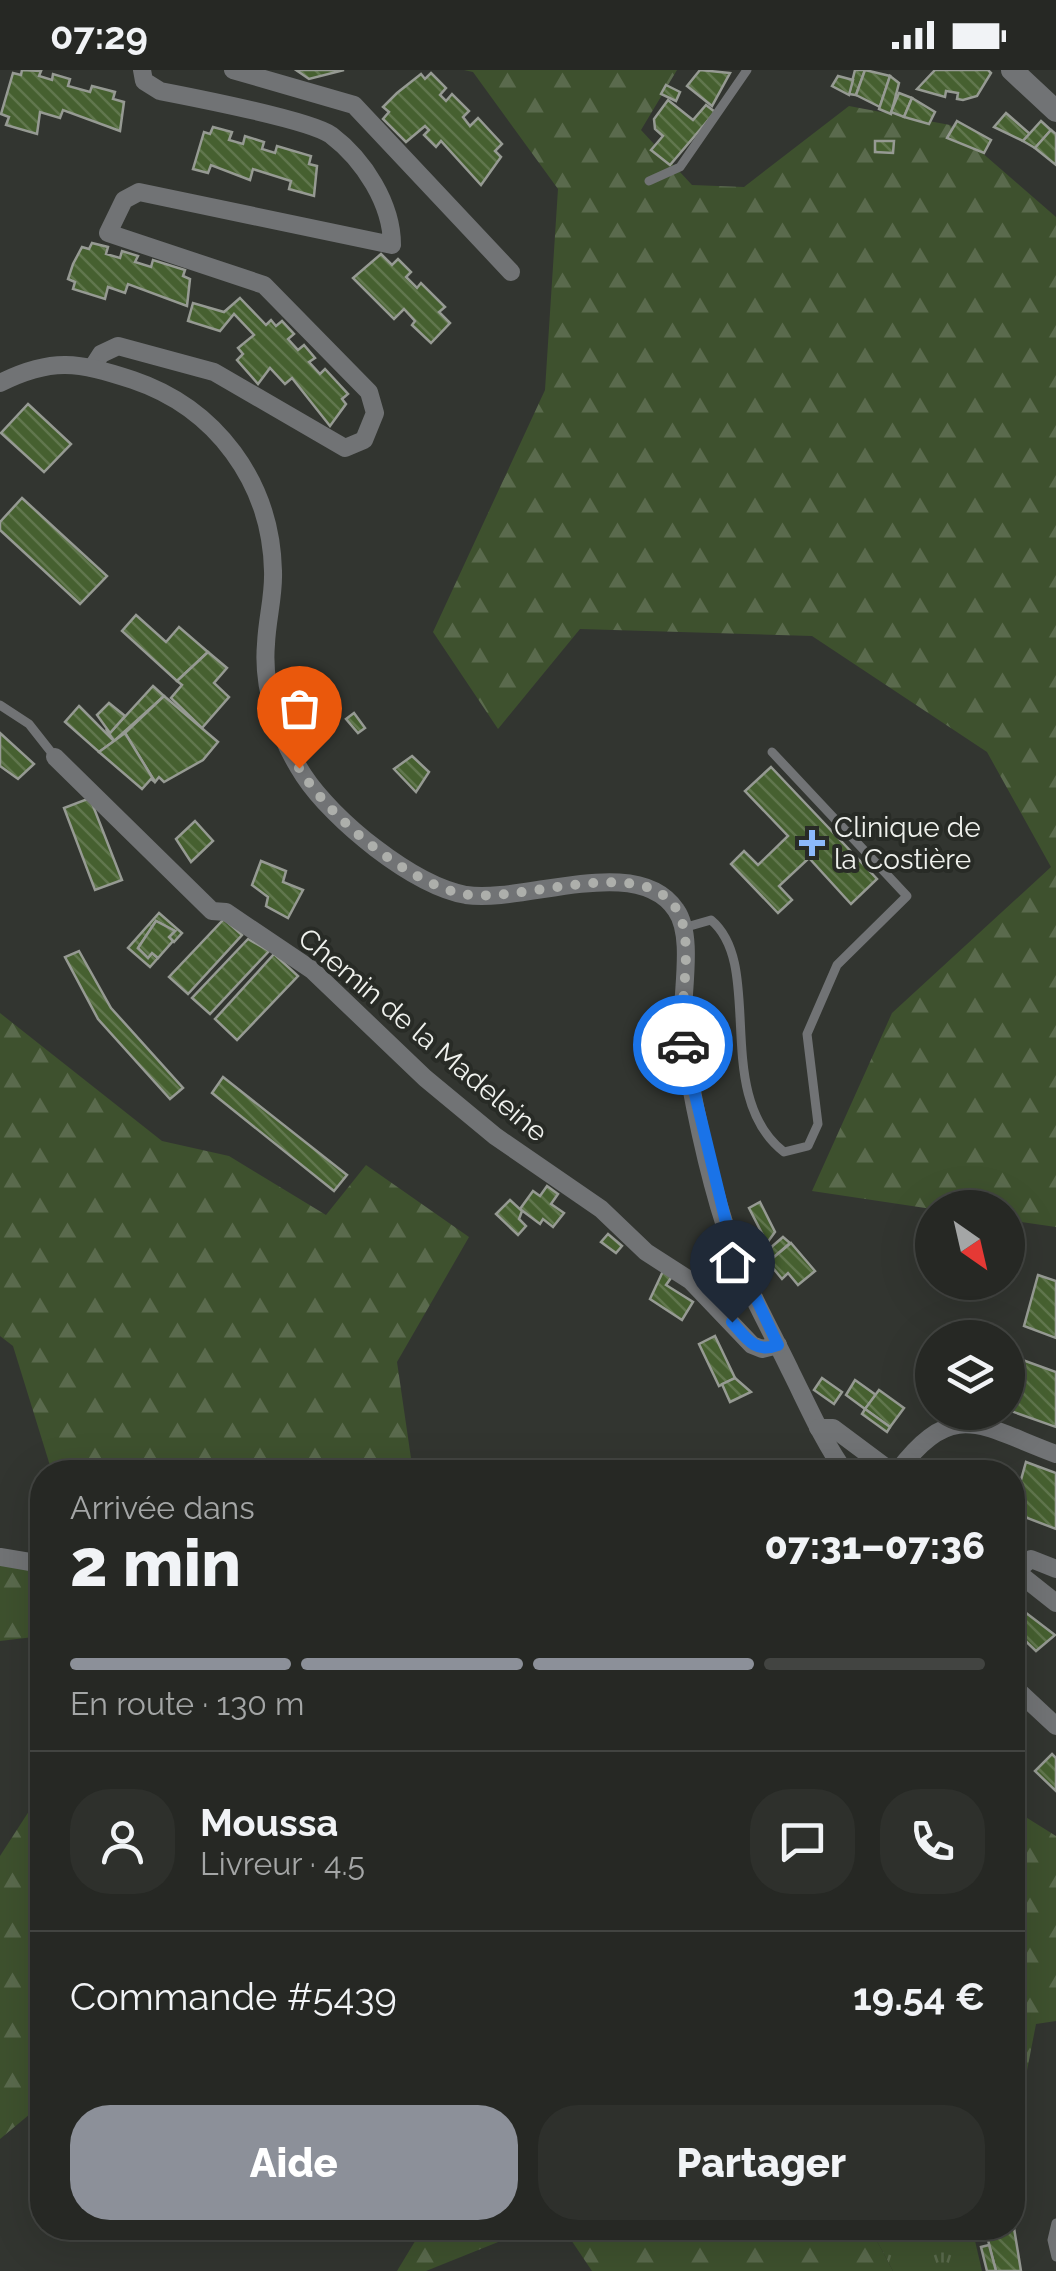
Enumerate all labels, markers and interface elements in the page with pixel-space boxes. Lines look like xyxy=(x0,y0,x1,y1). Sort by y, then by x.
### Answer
text: 07:29 xyxy=(50,13,148,58)
pin xyxy=(257,666,342,769)
icon: bag xyxy=(272,681,327,736)
place label: Clinique de la Costière xyxy=(834,811,981,876)
marker: Clinique de la Costière xyxy=(799,830,825,856)
street label: Chemin de la Madeleine xyxy=(292,921,554,1149)
courier xyxy=(633,995,733,1095)
icon: car xyxy=(656,1018,711,1073)
north arrow xyxy=(915,1190,1025,1300)
map controls xyxy=(915,1190,1025,1430)
pin xyxy=(690,1220,775,1323)
icon: home xyxy=(705,1235,760,1290)
button: layers xyxy=(915,1320,1025,1430)
text: Arrivée dans xyxy=(70,1489,255,1526)
text: 07:31–07:36 xyxy=(764,1523,985,1568)
text: 2 min xyxy=(70,1525,241,1601)
text: En route · 130 m xyxy=(70,1685,304,1722)
button: person xyxy=(70,1789,175,1894)
button: chat xyxy=(750,1789,855,1894)
button: phone xyxy=(880,1789,985,1894)
text: Moussa xyxy=(200,1800,338,1845)
text: Livreur · 4.5 xyxy=(200,1845,365,1882)
text: Commande #5439 xyxy=(70,1974,397,2019)
text: 19.54 € xyxy=(853,1974,985,2019)
button: Aide xyxy=(70,2105,518,2220)
button: Partager xyxy=(538,2105,985,2220)

